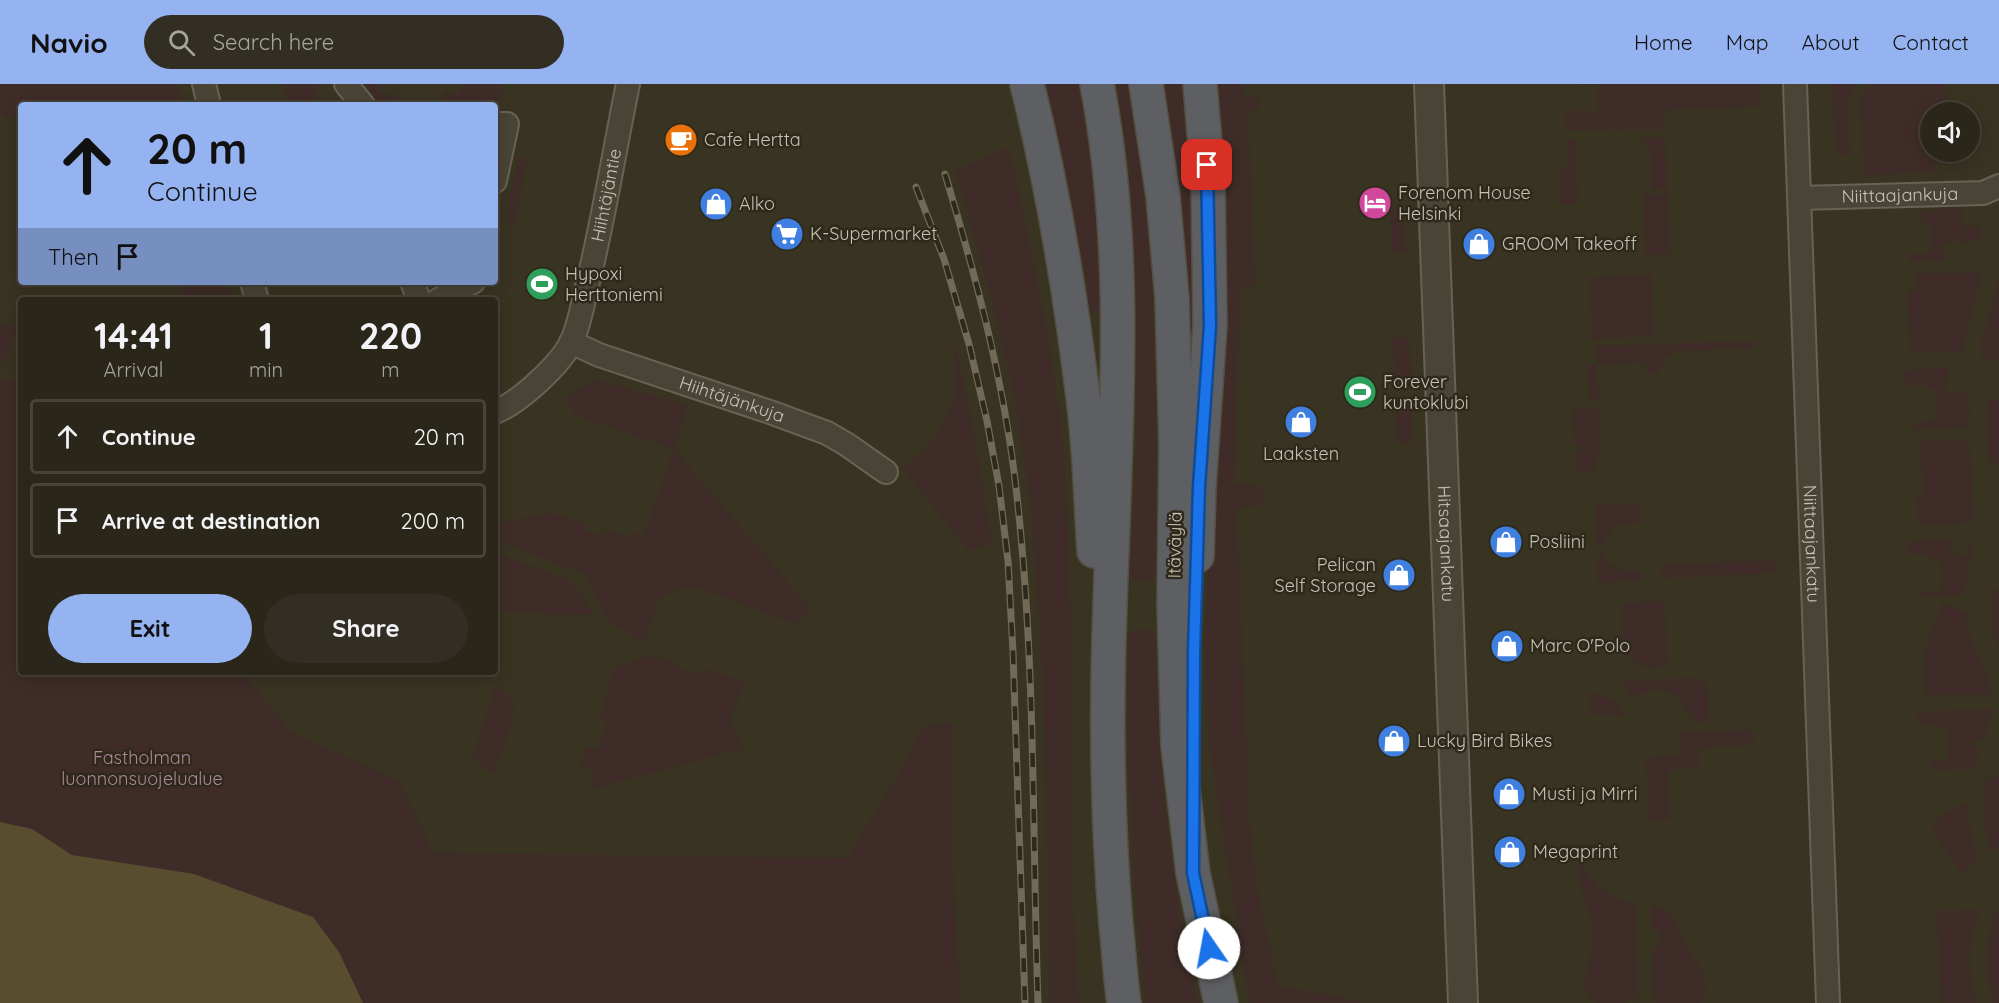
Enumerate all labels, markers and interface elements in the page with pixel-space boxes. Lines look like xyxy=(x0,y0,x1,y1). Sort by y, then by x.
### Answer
search box xyxy=(144,15,564,69)
text: Navio xyxy=(30,25,108,60)
icon: search xyxy=(165,26,198,59)
text: Search here xyxy=(213,28,334,56)
text: Home xyxy=(1634,29,1693,55)
text: Map xyxy=(1726,29,1769,55)
text: About xyxy=(1802,29,1860,55)
text: Contact xyxy=(1893,29,1969,55)
map controls xyxy=(1920,102,1980,162)
button: sound xyxy=(1920,102,1980,162)
text: 20 m xyxy=(147,122,247,175)
cafe icon: Cafe Hertta xyxy=(663,122,699,158)
icon: ahead xyxy=(48,126,126,204)
place label: Cafe Hertta xyxy=(704,128,801,151)
pin xyxy=(1181,139,1232,190)
street label: Hiihtäjäntie xyxy=(586,147,626,244)
icon: arrive xyxy=(1190,148,1223,181)
text: Continue xyxy=(147,174,258,208)
place label: Forenom House Helsinki xyxy=(1398,181,1531,225)
street label: Niittaajankuja xyxy=(1841,182,1959,208)
hotel icon: Forenom House Helsinki xyxy=(1357,185,1393,221)
shop icon: Alko xyxy=(698,186,734,222)
place label: Alko xyxy=(739,192,775,215)
supermarket icon: K-Supermarket xyxy=(769,216,805,252)
place label: K-Supermarket xyxy=(810,222,937,245)
shop icon: GROOM Takeoff xyxy=(1461,226,1497,262)
place label: GROOM Takeoff xyxy=(1502,232,1637,255)
icon: arrive xyxy=(111,240,144,273)
text: Then xyxy=(48,243,99,271)
place label: Hypoxi Herttoniemi xyxy=(565,262,663,306)
sports icon: Hypoxi Herttoniemi xyxy=(524,266,560,302)
text: 14:41 xyxy=(94,313,173,358)
text: 1 xyxy=(259,313,273,358)
text: 220 xyxy=(359,313,422,358)
text: Arrival xyxy=(104,357,163,382)
text: min xyxy=(249,357,283,382)
text: m xyxy=(381,357,400,382)
place label: Forever kuntoklubi xyxy=(1383,370,1469,414)
street label: Hiihtäjänkuja xyxy=(676,371,788,427)
sports icon: Forever kuntoklubi xyxy=(1342,374,1378,410)
shop icon: Laaksten xyxy=(1283,404,1319,440)
icon: ahead xyxy=(51,420,84,453)
text: Continue xyxy=(102,423,196,451)
text: 20 m xyxy=(414,423,465,451)
place label: Laaksten xyxy=(1263,442,1339,465)
street label: Niittaajankatu xyxy=(1798,484,1826,603)
street label: Hitsaajankatu xyxy=(1433,485,1460,603)
icon: arrive xyxy=(51,504,84,537)
text: Arrive at destination xyxy=(102,507,320,535)
text: 200 m xyxy=(401,507,465,535)
street label: Itäväylä xyxy=(1162,511,1187,579)
shop icon: Posliini xyxy=(1488,524,1524,560)
place label: Posliini xyxy=(1529,530,1585,553)
place label: Pelican Self Storage xyxy=(1275,553,1376,597)
shop icon: Pelican Self Storage xyxy=(1381,557,1417,593)
button: Exit xyxy=(48,594,252,663)
button: Share xyxy=(264,594,468,663)
shop icon: Marc O'Polo xyxy=(1489,628,1525,664)
place label: Marc O'Polo xyxy=(1530,634,1630,657)
shop icon: Lucky Bird Bikes xyxy=(1376,723,1412,759)
place label: Lucky Bird Bikes xyxy=(1417,729,1552,752)
park label: Fastholman luonnonsuojelualue xyxy=(61,746,223,790)
shop icon: Musti ja Mirri xyxy=(1491,776,1527,812)
place label: Musti ja Mirri xyxy=(1532,782,1638,805)
shop icon: Megaprint xyxy=(1492,834,1528,870)
place label: Megaprint xyxy=(1533,840,1618,863)
position arrow xyxy=(1177,916,1241,980)

